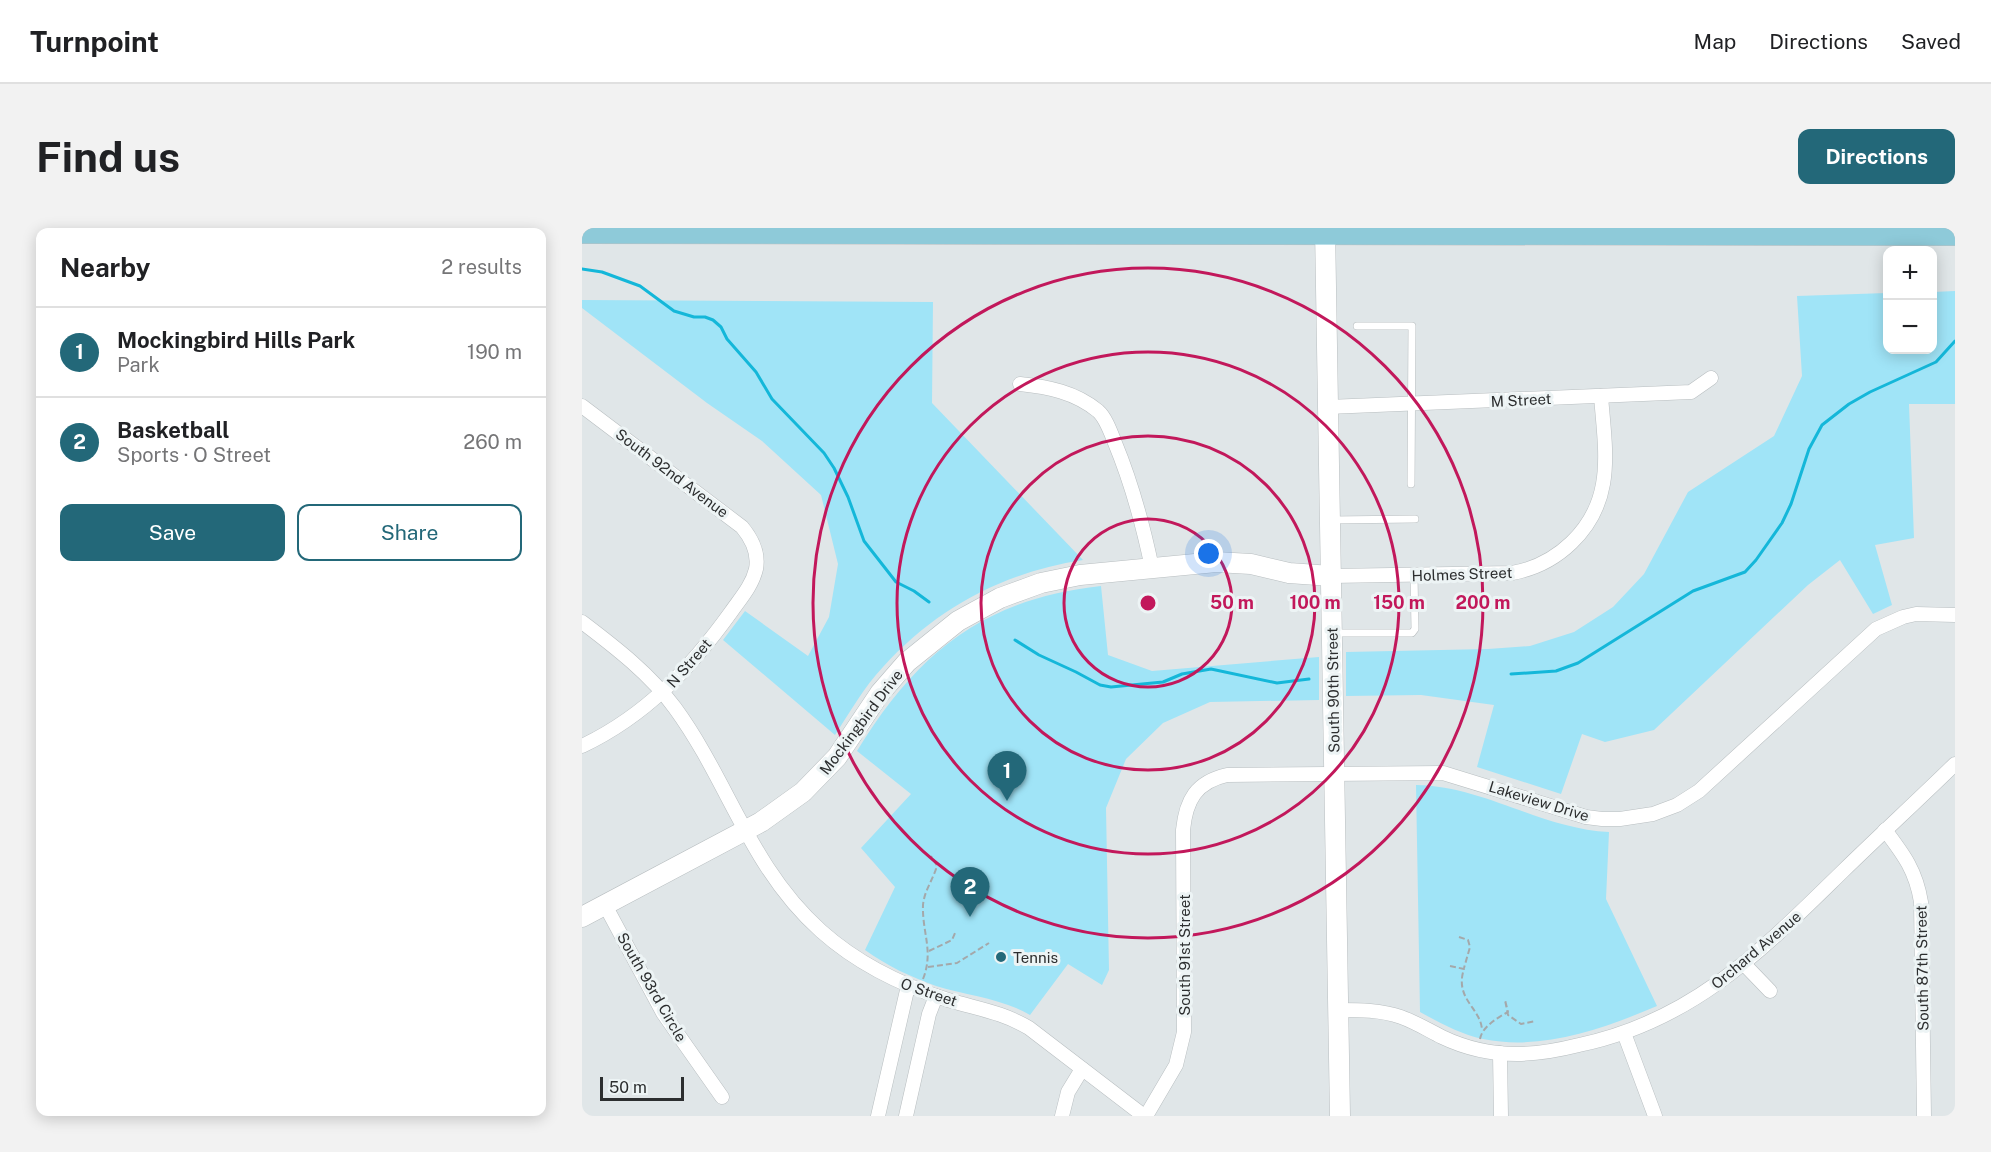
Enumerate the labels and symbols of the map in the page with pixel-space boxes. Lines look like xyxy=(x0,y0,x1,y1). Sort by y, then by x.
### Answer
street label: M Street xyxy=(1490,390,1552,410)
street label: South 92nd Avenue xyxy=(612,425,732,521)
your location xyxy=(1194,539,1223,568)
street label: Holmes Street xyxy=(1411,564,1513,584)
text: 50 m xyxy=(1210,592,1254,613)
text: 100 m xyxy=(1289,592,1341,613)
text: 150 m xyxy=(1373,592,1425,613)
text: 200 m xyxy=(1456,592,1510,613)
centre of rings xyxy=(1138,593,1158,613)
street label: South 90th Street xyxy=(1323,627,1343,753)
street label: N Street xyxy=(663,635,715,691)
street label: Mockingbird Drive xyxy=(816,666,906,778)
pin: 1 xyxy=(988,752,1026,801)
street label: Lakeview Drive xyxy=(1487,778,1591,824)
pin: 2 xyxy=(950,868,990,917)
street label: South 91st Street xyxy=(1176,894,1193,1016)
street label: South 87th Street xyxy=(1912,905,1932,1031)
street label: Orchard Avenue xyxy=(1708,908,1804,992)
street label: South 93rd Circle xyxy=(614,929,690,1045)
place label: Tennis xyxy=(1013,949,1058,966)
marker: Tennis xyxy=(994,950,1008,964)
street label: O Street xyxy=(899,974,960,1010)
scale bar xyxy=(600,1074,684,1102)

